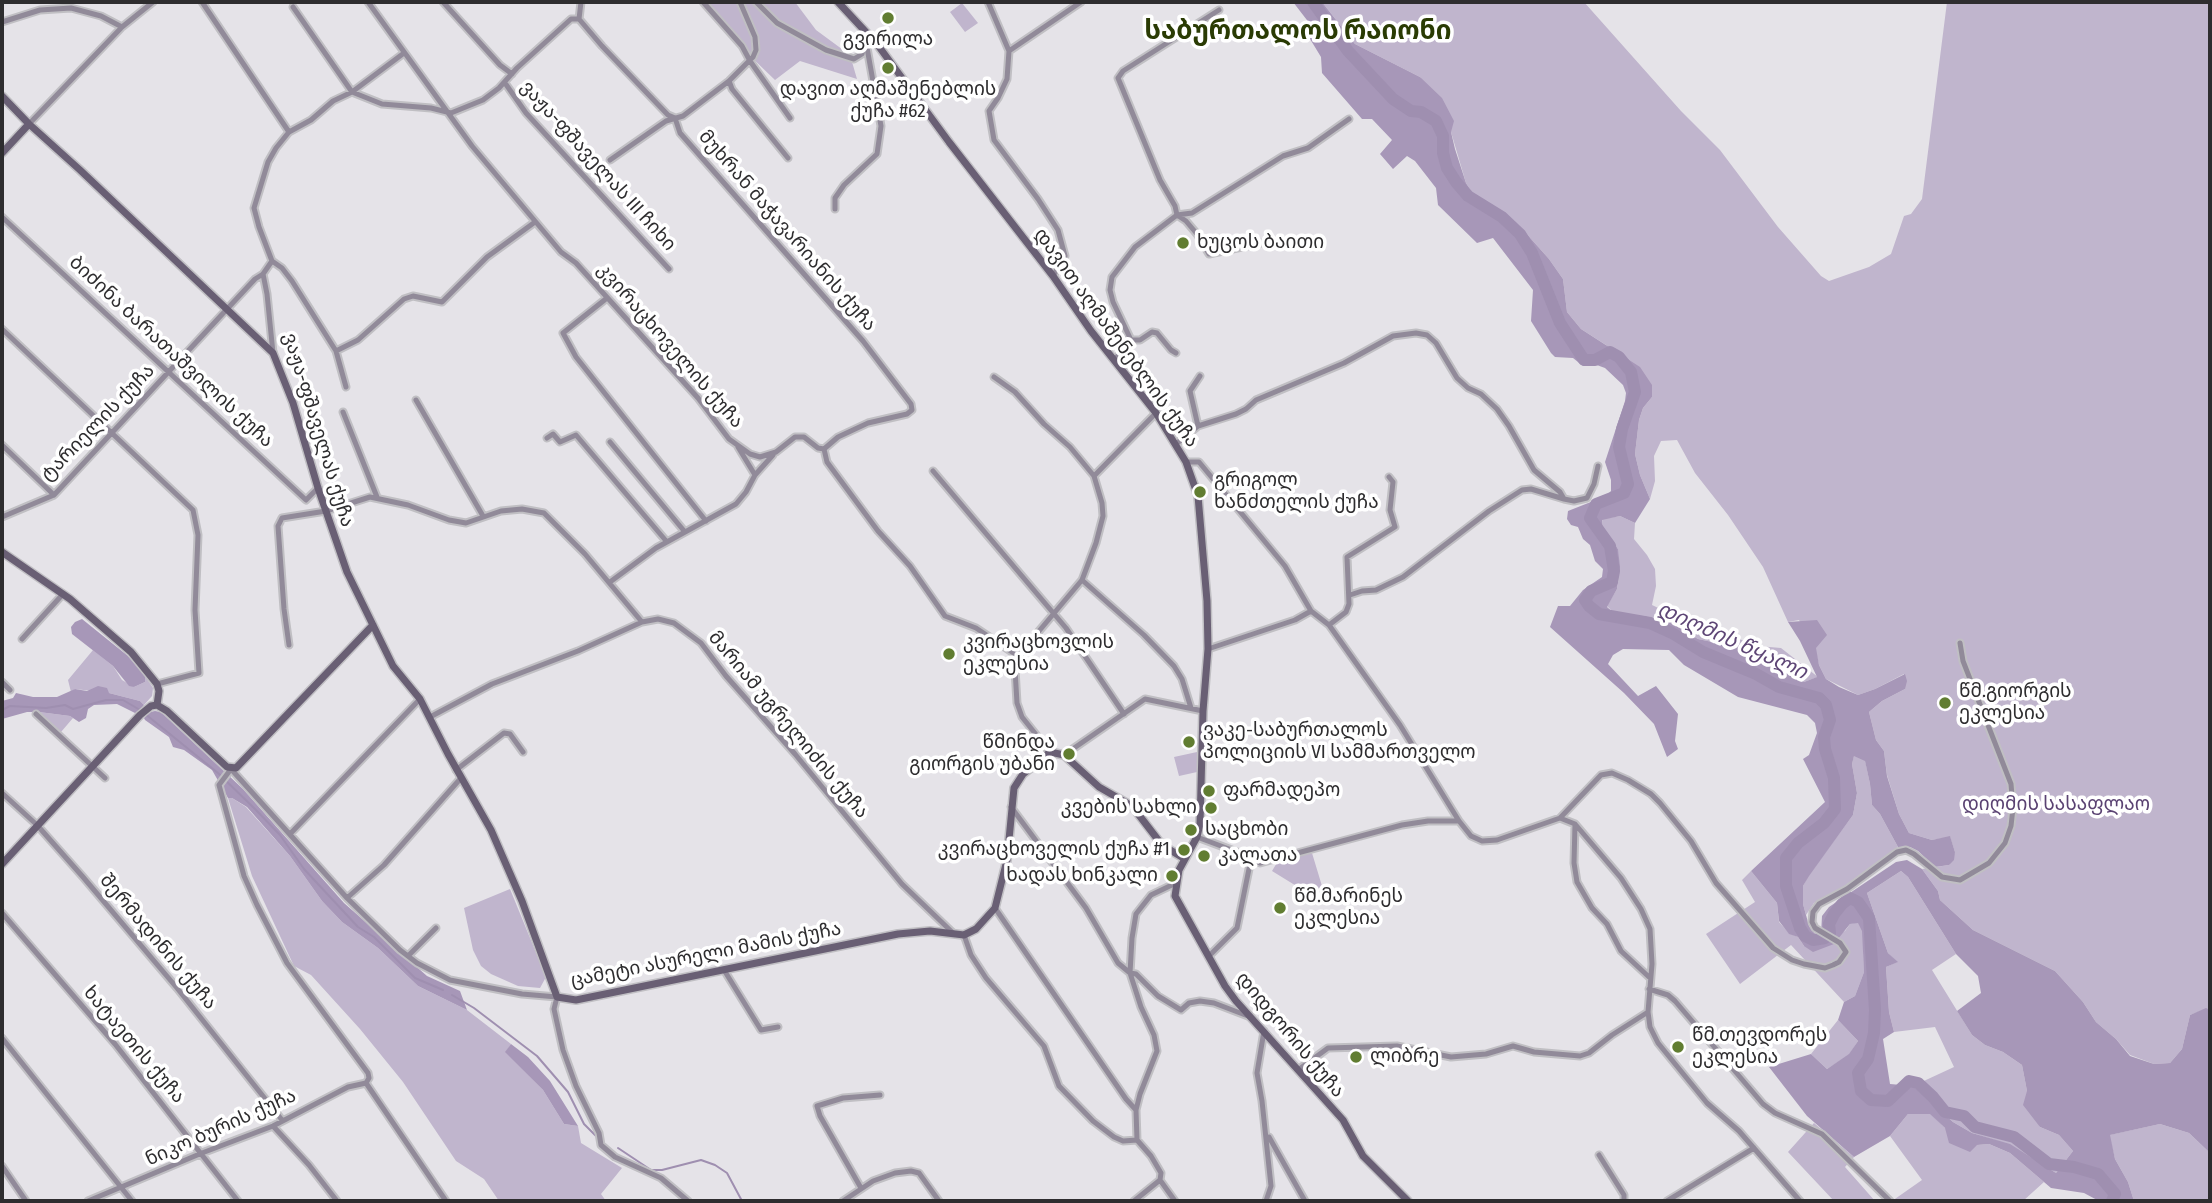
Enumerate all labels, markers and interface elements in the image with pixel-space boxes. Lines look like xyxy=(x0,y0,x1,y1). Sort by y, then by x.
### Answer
marker: გვირილა xyxy=(880,10,896,26)
district label: საბურთალოს რაიონი xyxy=(1145,16,1451,48)
place label: გვირილა xyxy=(843,29,933,51)
marker: დავით აღმაშენებლის ქუჩა #62 xyxy=(880,60,896,76)
street label: ვაჟა-ფშაველას III ჩიხი xyxy=(515,76,681,256)
place label: დავით აღმაშენებლის ქუჩა #62 xyxy=(780,79,996,123)
street label: მუხრან მაჭავარიანის ქუჩა xyxy=(693,126,881,336)
street label: დავით აღმაშენებლის ქუჩა xyxy=(1029,224,1203,452)
place label: ხუცოს ბაითი xyxy=(1197,232,1324,254)
marker: ხუცოს ბაითი xyxy=(1175,235,1191,251)
street label: ბიძინა ბარათაშვილის ქუჩა xyxy=(64,251,278,453)
street label: კვირაცხოველის ქუჩა xyxy=(592,259,748,433)
street label: ვაჟა-ფშაველას ქუჩა xyxy=(278,330,358,530)
street label: ტარიელის ქუჩა xyxy=(36,360,160,486)
place label: გრიგოლ ხანძთელის ქუჩა xyxy=(1214,470,1379,514)
marker: გრიგოლ ხანძთელის ქუჩა xyxy=(1192,484,1208,500)
water label: დიღმის წყალი xyxy=(1653,597,1811,685)
street label: მარიამ უგრელიძის ქუჩა xyxy=(703,627,873,823)
place label: კვირაცხოვლის ეკლესია xyxy=(963,632,1114,676)
marker: კვირაცხოვლის ეკლესია xyxy=(941,646,957,662)
place label: წმ.გიორგის ეკლესია xyxy=(1959,681,2072,725)
marker: წმ.გიორგის ეკლესია xyxy=(1937,695,1953,711)
place label: ვაკე-საბურთალოს პოლიციის VI სამმართველო xyxy=(1203,720,1476,764)
place label: წმინდა გიორგის უბანი xyxy=(909,732,1055,776)
marker: ვაკე-საბურთალოს პოლიციის VI სამმართველო xyxy=(1181,734,1197,750)
marker: წმინდა გიორგის უბანი xyxy=(1061,746,1077,762)
place label: ფარმადეპო xyxy=(1223,780,1340,802)
marker: ფარმადეპო xyxy=(1201,783,1217,799)
park label: დიღმის სასაფლაო xyxy=(1962,794,2150,816)
place label: კვების სახლი xyxy=(1061,797,1197,819)
marker: კვების სახლი xyxy=(1203,800,1219,816)
place label: საცხობი xyxy=(1205,819,1289,841)
marker: საცხობი xyxy=(1183,822,1199,838)
place label: კვირაცხოველის ქუჩა #1 xyxy=(938,839,1170,861)
marker: კვირაცხოველის ქუჩა #1 xyxy=(1176,842,1192,858)
place label: კალათა xyxy=(1218,845,1297,867)
marker: კალათა xyxy=(1196,848,1212,864)
place label: ხადას ხინკალი xyxy=(1006,865,1158,887)
marker: ხადას ხინკალი xyxy=(1164,868,1180,884)
street label: შერმადინის ქუჩა xyxy=(95,870,221,1014)
place label: წმ.მარინეს ეკლესია xyxy=(1294,886,1403,930)
marker: წმ.მარინეს ეკლესია xyxy=(1272,900,1288,916)
street label: ცამეტი ასურელი მამის ქუჩა xyxy=(569,918,843,992)
street label: დიდგორის ქუჩა xyxy=(1231,968,1349,1102)
street label: ხატაეთის ქუჩა xyxy=(78,982,190,1108)
place label: წმ.თევდორეს ეკლესია xyxy=(1692,1025,1827,1069)
marker: წმ.თევდორეს ეკლესია xyxy=(1670,1039,1686,1055)
place label: ლიბრე xyxy=(1370,1046,1439,1068)
marker: ლიბრე xyxy=(1348,1049,1364,1065)
street label: ნიკო ბურის ქუჩა xyxy=(142,1085,300,1171)

